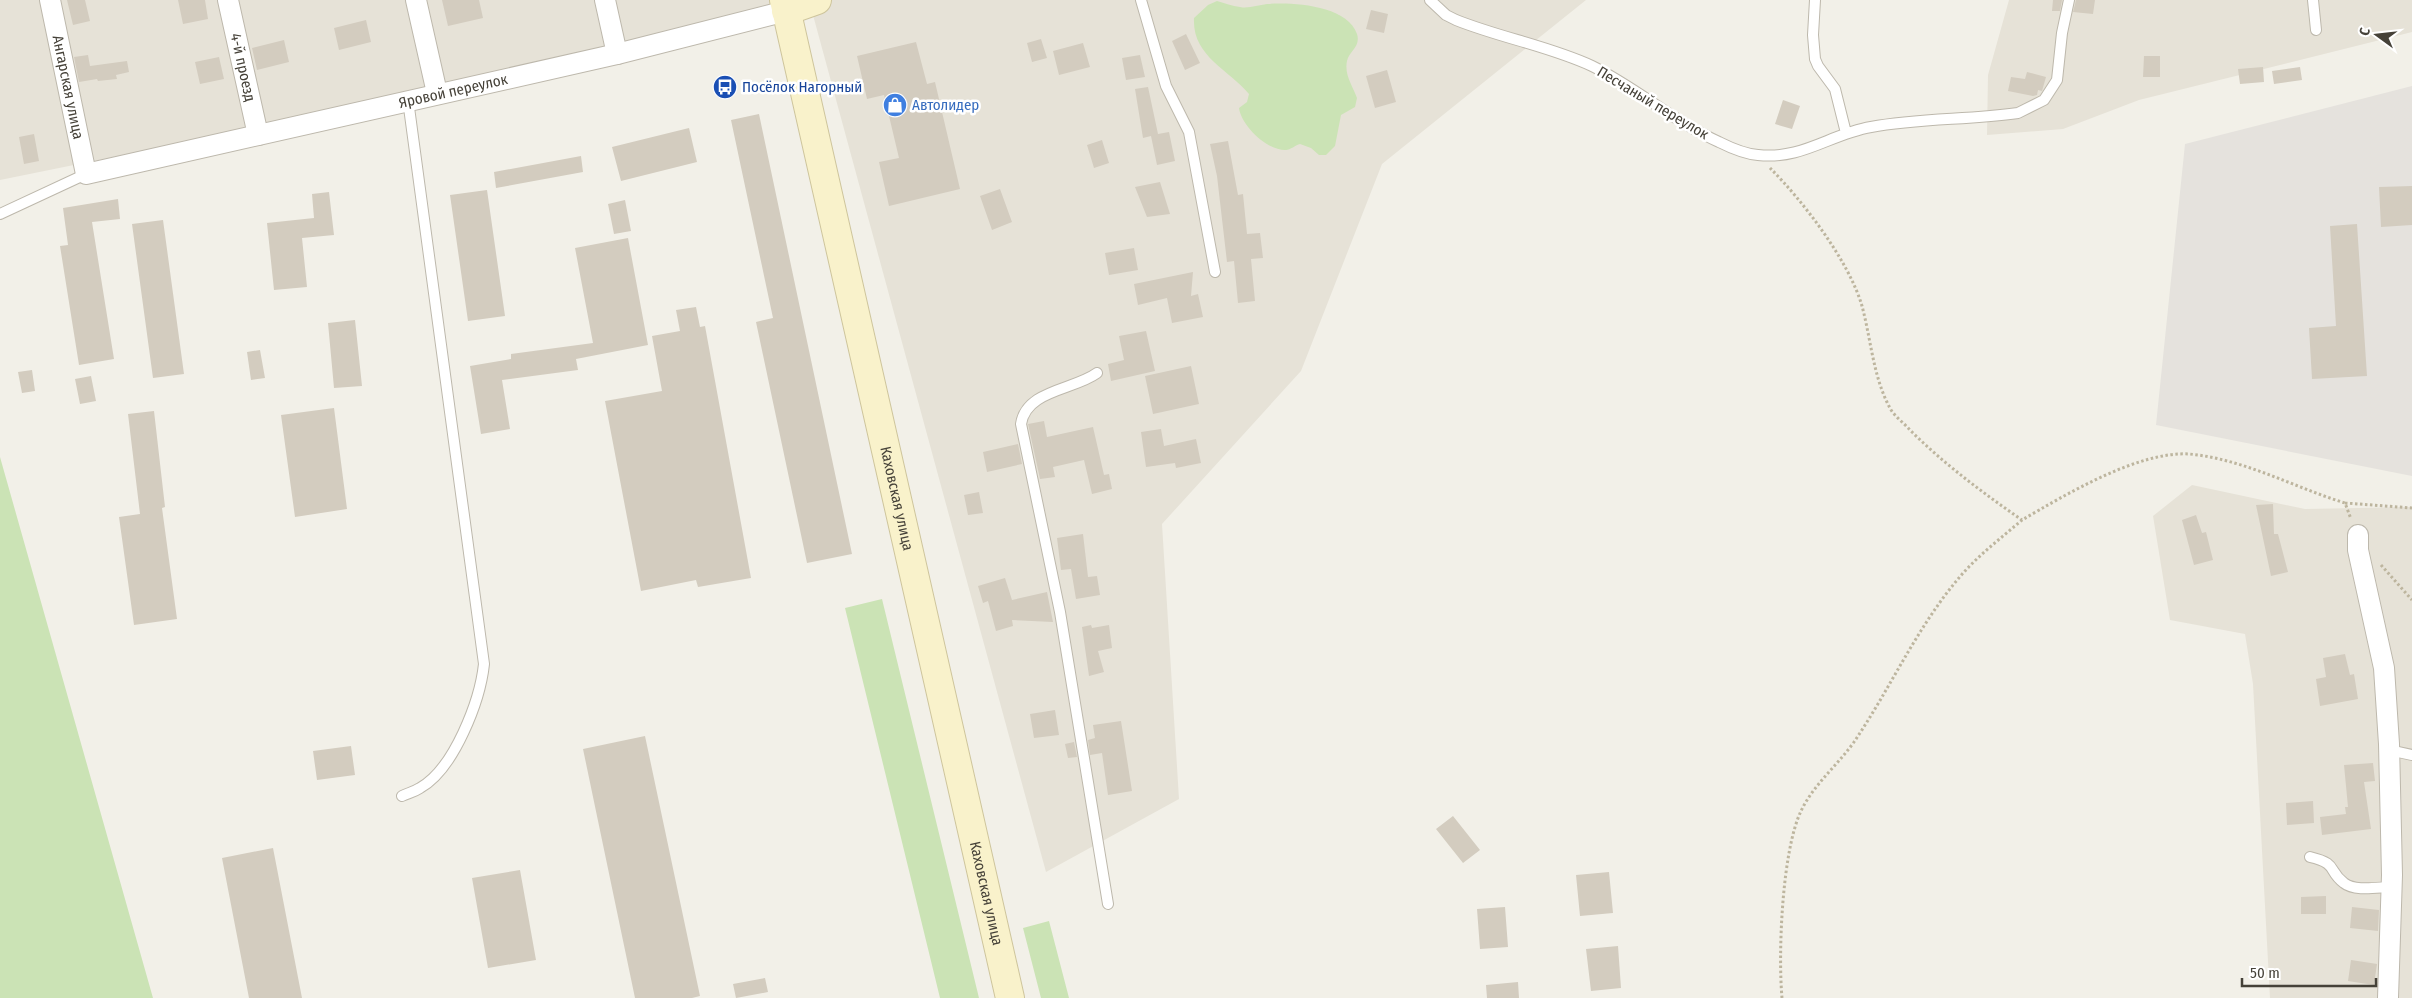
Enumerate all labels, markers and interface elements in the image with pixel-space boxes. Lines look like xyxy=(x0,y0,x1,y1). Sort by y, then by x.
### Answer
north arrow xyxy=(2352,10,2402,60)
text: С xyxy=(2356,25,2374,38)
street label: 4-й проезд xyxy=(227,32,259,103)
street label: Ангарская улица xyxy=(49,34,88,141)
street label: Песчаный переулок xyxy=(1594,63,1712,143)
street label: Яровой переулок xyxy=(397,70,509,112)
bus stop icon: Посёлок Нагорный xyxy=(712,74,738,100)
place label: Посёлок Нагорный xyxy=(742,78,862,96)
shop icon: Автолидер xyxy=(882,92,908,118)
place label: Автолидер xyxy=(912,96,979,114)
street label: Каховская улица xyxy=(876,445,917,552)
street label: Каховская улица xyxy=(966,840,1007,947)
scale bar xyxy=(2242,956,2376,988)
text: 50 m xyxy=(2250,964,2280,982)

